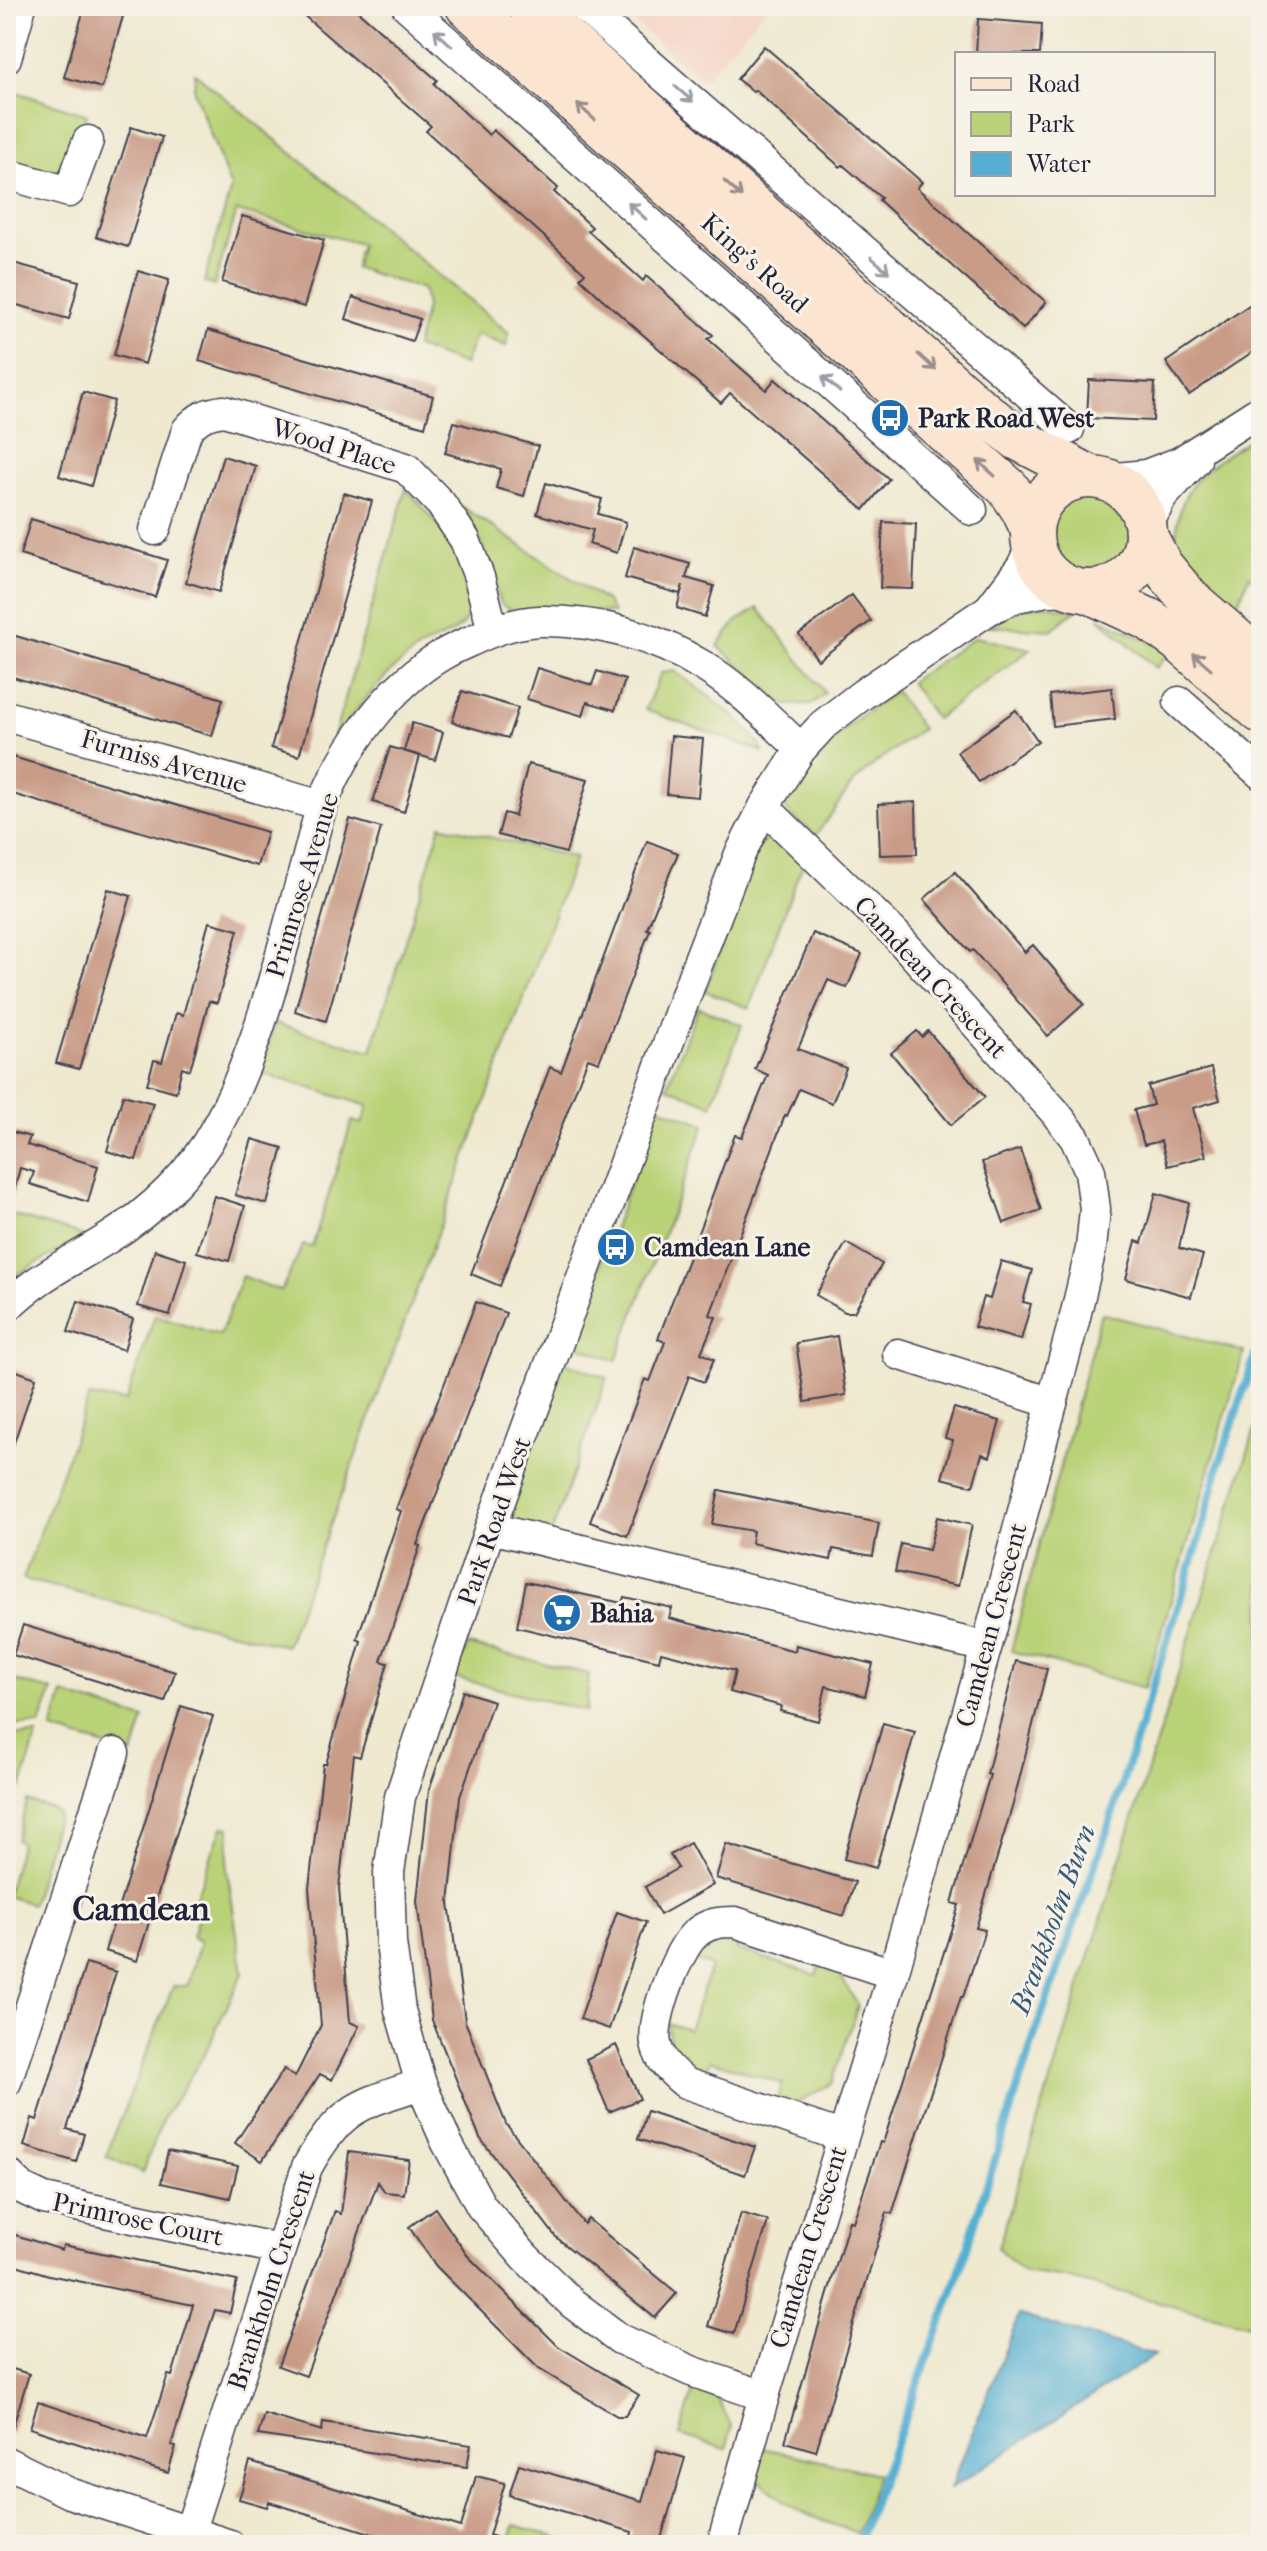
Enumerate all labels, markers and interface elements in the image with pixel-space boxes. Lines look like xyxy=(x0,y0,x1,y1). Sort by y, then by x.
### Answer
one-way arrow xyxy=(434,30,454,48)
legend xyxy=(955,52,1215,196)
text: Road xyxy=(1027,70,1081,98)
one-way arrow xyxy=(674,85,694,103)
one-way arrow xyxy=(576,103,596,121)
text: Park xyxy=(1027,110,1075,138)
text: Water xyxy=(1026,150,1091,178)
one-way arrow xyxy=(723,179,743,197)
one-way arrow xyxy=(628,203,648,221)
street label: King's Road xyxy=(695,207,815,320)
one-way arrow xyxy=(870,256,890,274)
one-way arrow xyxy=(917,353,937,372)
one-way arrow xyxy=(822,376,842,394)
bus stop icon: Park Road West xyxy=(869,397,911,439)
place label: Park Road West xyxy=(918,403,1095,434)
street label: Wood Place xyxy=(267,411,400,481)
one-way arrow xyxy=(976,460,996,478)
one-way arrow xyxy=(1193,652,1213,670)
street label: Furniss Avenue xyxy=(77,723,251,800)
street label: Primrose Avenue xyxy=(260,789,345,982)
street label: Camdean Crescent xyxy=(848,890,1014,1065)
bus stop icon: Camdean Lane xyxy=(595,1226,637,1268)
place label: Camdean Lane xyxy=(644,1232,811,1263)
street label: Park Road West xyxy=(451,1432,538,1610)
street label: Camdean Crescent xyxy=(949,1519,1034,1731)
supermarket icon: Bahia xyxy=(541,1592,583,1634)
place label: Bahia xyxy=(590,1598,654,1629)
water label: Brankholm Burn xyxy=(1002,1820,1102,2020)
district label: Camdean xyxy=(72,1889,210,1929)
street label: Camdean Crescent xyxy=(763,2141,854,2352)
street label: Brankholm Crescent xyxy=(221,2166,322,2394)
street label: Primrose Court xyxy=(50,2186,227,2253)

